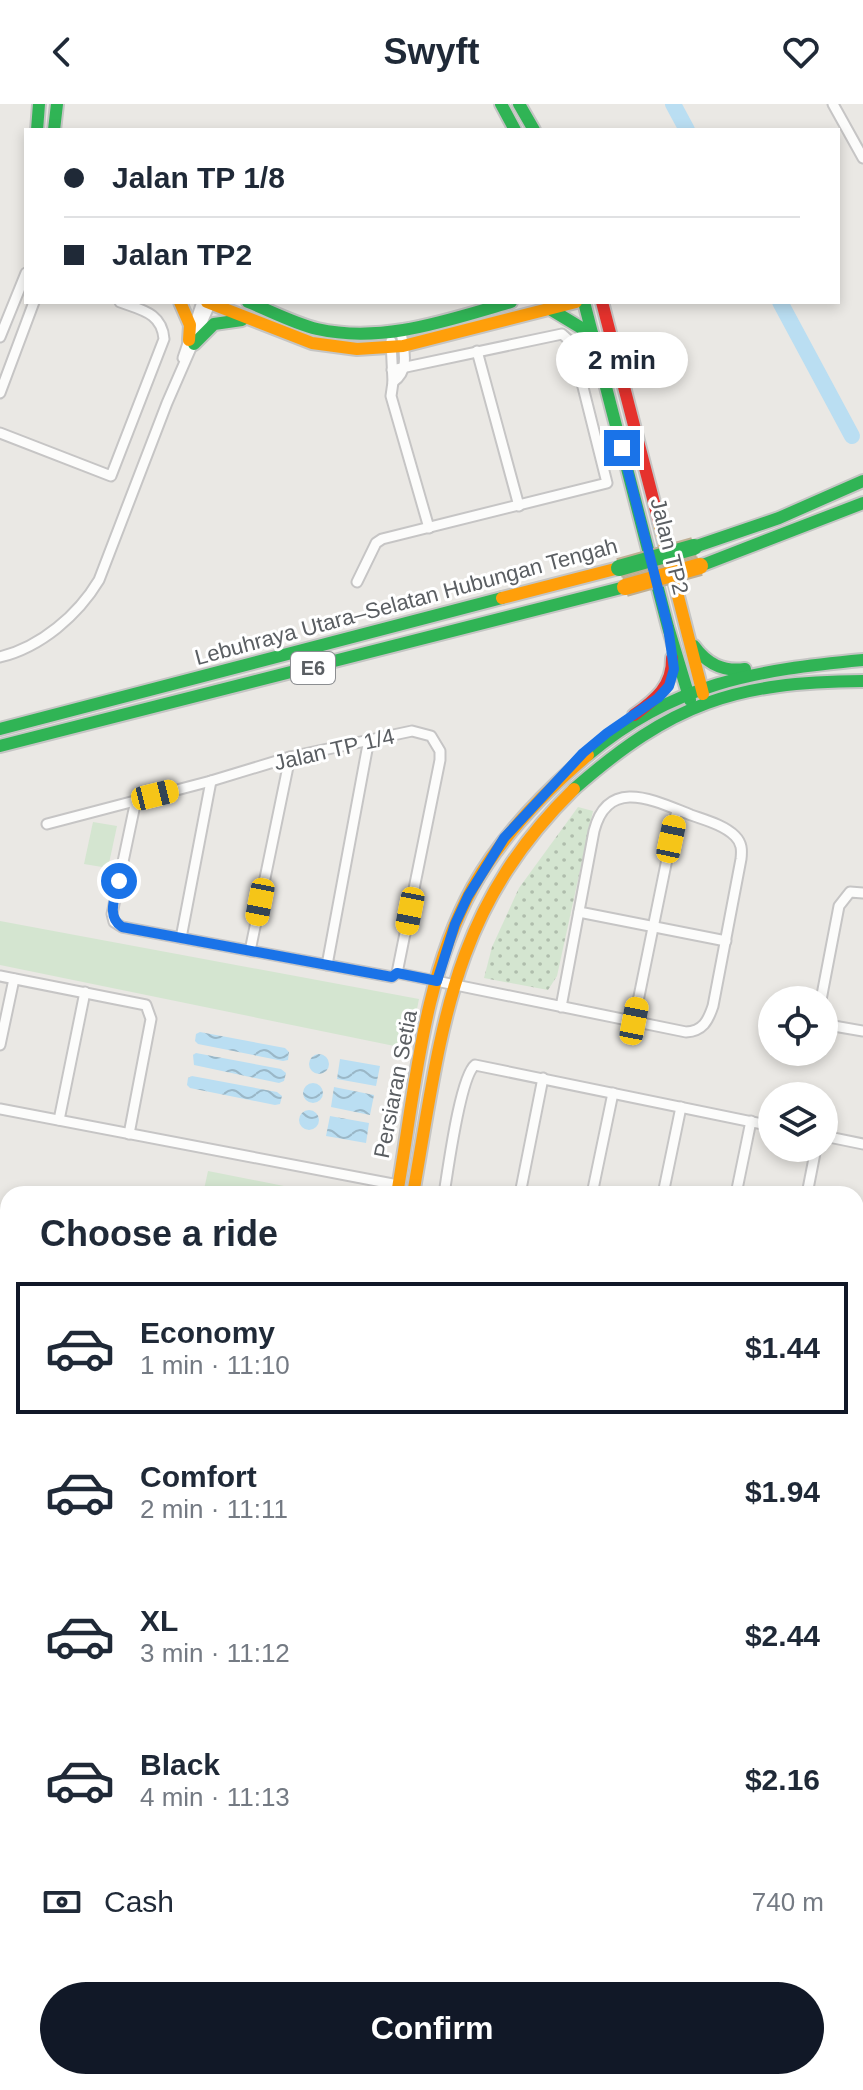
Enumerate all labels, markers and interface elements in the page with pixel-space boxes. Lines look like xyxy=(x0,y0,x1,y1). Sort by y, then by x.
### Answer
icon: back xyxy=(40,30,84,74)
icon: heart xyxy=(779,30,823,74)
text: Swyft xyxy=(383,31,480,72)
text: Jalan TP 1/8 xyxy=(112,161,285,194)
text: Jalan TP2 xyxy=(112,238,252,271)
callout: 2 min xyxy=(556,332,688,388)
text: 2 min xyxy=(588,345,656,375)
route end xyxy=(604,430,640,466)
street label: Jalan TP2 xyxy=(645,495,694,597)
street label: Lebuhraya Utara–Selatan Hubungan Tengah xyxy=(192,533,620,670)
road number: E6 xyxy=(291,652,335,684)
street label: Jalan TP 1/4 xyxy=(272,724,397,775)
car xyxy=(129,778,181,812)
car xyxy=(654,813,688,865)
route start xyxy=(101,863,137,899)
car xyxy=(244,876,276,928)
car xyxy=(394,885,426,937)
map controls xyxy=(758,986,838,1162)
button: locate xyxy=(758,986,838,1066)
car xyxy=(618,995,650,1047)
street label: Persiaran Setia xyxy=(369,1007,422,1160)
button: layers xyxy=(758,1082,838,1162)
text: Choose a ride xyxy=(40,1213,278,1254)
icon: car xyxy=(44,1312,116,1384)
text: Economy xyxy=(140,1316,275,1349)
text: $1.44 xyxy=(745,1331,820,1364)
text: 1 min · 11:10 xyxy=(140,1350,290,1380)
icon: car xyxy=(44,1456,116,1528)
text: Comfort xyxy=(140,1460,257,1493)
text: $1.94 xyxy=(745,1475,820,1508)
text: 2 min · 11:11 xyxy=(140,1494,288,1524)
icon: car xyxy=(44,1600,116,1672)
text: XL xyxy=(140,1604,178,1637)
text: $2.44 xyxy=(745,1619,820,1652)
text: 3 min · 11:12 xyxy=(140,1638,290,1668)
icon: car xyxy=(44,1744,116,1816)
text: Black xyxy=(140,1748,220,1781)
text: $2.16 xyxy=(745,1763,820,1796)
text: 4 min · 11:13 xyxy=(140,1782,290,1812)
icon: cash xyxy=(40,1880,84,1924)
text: Cash xyxy=(104,1885,174,1918)
text: 740 m xyxy=(752,1887,824,1917)
button: Confirm xyxy=(40,1982,824,2074)

